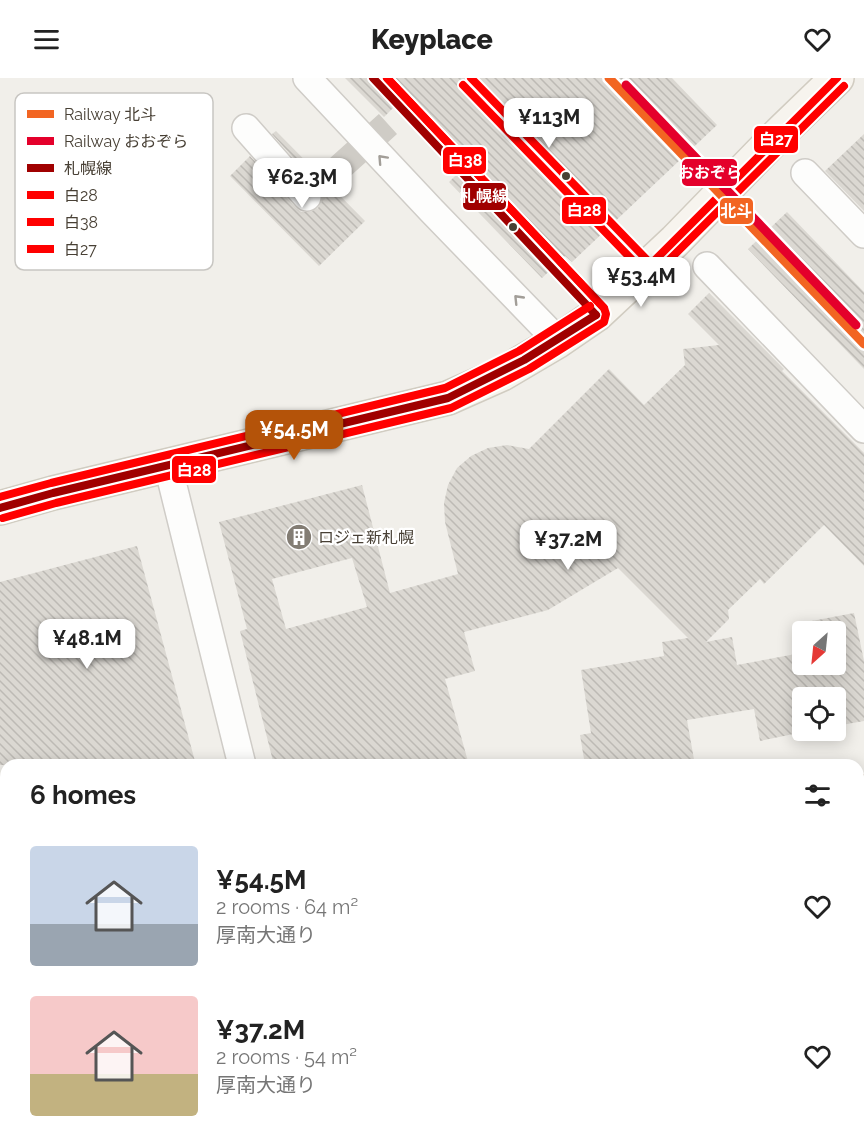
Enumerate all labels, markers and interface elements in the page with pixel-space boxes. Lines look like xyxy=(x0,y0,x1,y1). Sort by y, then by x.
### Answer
icon: menu xyxy=(30,23,63,56)
icon: heart xyxy=(801,23,834,56)
text: Keyplace xyxy=(371,24,493,55)
legend xyxy=(15,93,213,270)
pin: ¥113M xyxy=(507,98,591,149)
text: Railway 北斗 xyxy=(64,105,156,124)
text: ¥113M xyxy=(518,105,580,129)
line badge: 白27 xyxy=(753,125,799,154)
text: 白27 xyxy=(759,130,793,149)
text: Railway おおぞら xyxy=(64,132,188,151)
line badge: 白38 xyxy=(442,146,487,175)
text: 白38 xyxy=(448,151,482,170)
one-way arrow xyxy=(379,155,390,166)
pin: ¥62.3M xyxy=(253,158,351,209)
line badge: おおぞら xyxy=(681,158,738,187)
text: 札幌線 xyxy=(64,159,112,178)
text: おおぞら xyxy=(678,163,742,182)
text: ¥62.3M xyxy=(267,165,337,189)
unlabelled marker xyxy=(560,170,572,182)
line badge: 札幌線 xyxy=(462,182,507,211)
text: 白28 xyxy=(64,186,98,205)
text: 札幌線 xyxy=(460,187,508,206)
line badge: 白28 xyxy=(561,196,607,225)
line badge: 北斗 xyxy=(719,197,754,225)
text: 白28 xyxy=(567,201,601,220)
text: 北斗 xyxy=(720,202,752,221)
text: 白38 xyxy=(64,213,98,232)
unlabelled marker xyxy=(507,221,519,233)
text: 白27 xyxy=(64,240,97,259)
pin: ¥53.4M xyxy=(592,257,690,308)
text: ¥53.4M xyxy=(606,264,676,288)
one-way arrow xyxy=(514,295,525,305)
pin: ¥54.5M xyxy=(245,410,343,461)
text: ¥54.5M xyxy=(259,417,329,441)
line badge: 白28 xyxy=(171,455,217,484)
text: 白28 xyxy=(177,461,211,480)
pin: ¥37.2M xyxy=(519,520,617,571)
building icon: ロジェ新札幌 xyxy=(284,522,314,552)
text: ¥37.2M xyxy=(534,527,602,551)
place label: ロジェ新札幌 xyxy=(318,528,414,547)
pin: ¥48.1M xyxy=(38,619,136,670)
north arrow xyxy=(792,621,846,675)
map controls xyxy=(792,621,846,741)
text: ¥48.1M xyxy=(52,626,122,650)
button: locate xyxy=(792,687,846,741)
icon: filters xyxy=(801,779,834,812)
text: 6 homes xyxy=(30,780,136,810)
text: ¥54.5M xyxy=(216,865,307,895)
icon: home xyxy=(78,870,150,942)
icon: heart xyxy=(801,890,834,923)
text: 2 rooms · 64 m² xyxy=(216,895,358,919)
text: 厚南大通り xyxy=(216,923,316,947)
text: ¥37.2M xyxy=(216,1015,305,1045)
icon: home xyxy=(78,1020,150,1092)
icon: heart xyxy=(801,1040,834,1073)
text: 2 rooms · 54 m² xyxy=(216,1045,357,1069)
text: 厚南大通り xyxy=(216,1073,316,1097)

